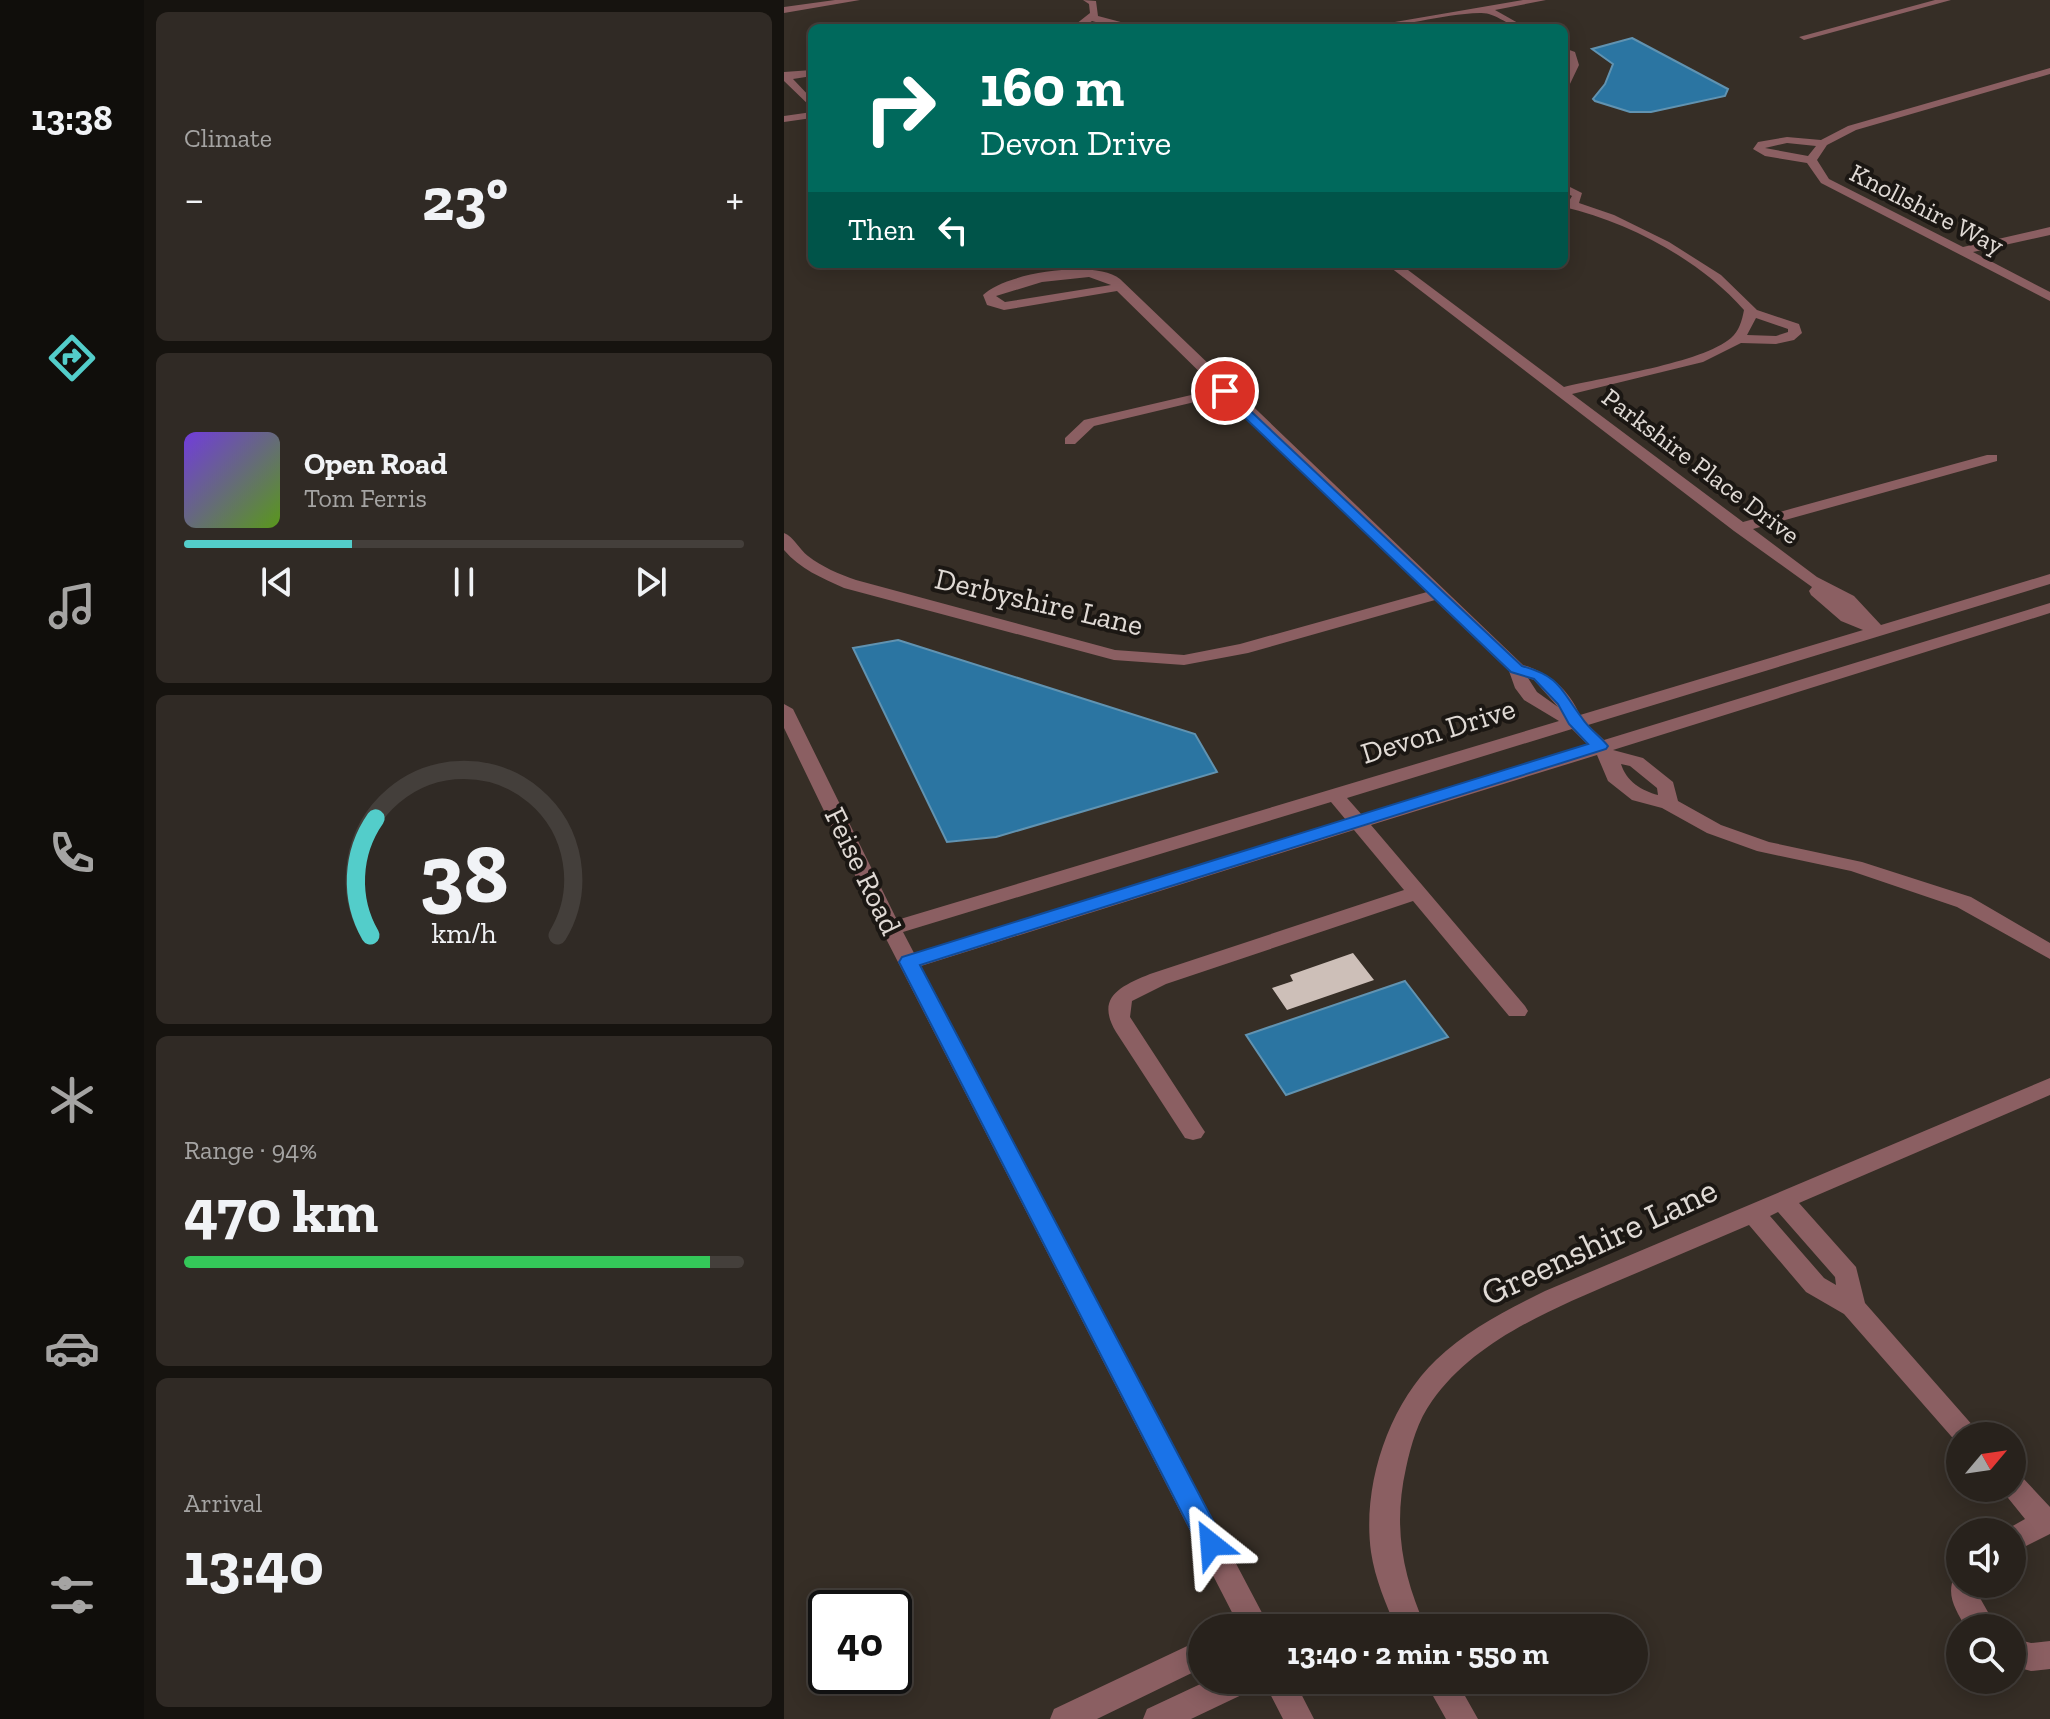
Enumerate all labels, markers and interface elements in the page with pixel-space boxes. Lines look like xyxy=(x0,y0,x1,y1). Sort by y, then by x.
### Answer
text: 160 m xyxy=(980,53,1124,120)
icon: right xyxy=(848,56,952,160)
text: 13:38 xyxy=(31,96,113,139)
text: Devon Drive xyxy=(980,121,1171,164)
text: Climate xyxy=(184,122,272,154)
street label: Knollshire Way xyxy=(1845,156,2010,262)
text: 23° xyxy=(422,163,508,235)
text: − xyxy=(184,172,205,225)
text: + xyxy=(725,172,744,225)
icon: left xyxy=(931,208,975,252)
text: Then xyxy=(848,212,915,248)
icon: directions xyxy=(44,330,100,386)
pin xyxy=(1191,357,1259,425)
icon: arrive xyxy=(1203,369,1247,413)
street label: Parkshire Place Drive xyxy=(1596,381,1806,551)
text: Open Road xyxy=(304,446,447,482)
text: Tom Ferris xyxy=(304,482,427,514)
icon: previous xyxy=(255,560,299,604)
icon: pause xyxy=(442,560,486,604)
icon: next xyxy=(629,560,673,604)
street label: Derbyshire Lane xyxy=(932,561,1146,643)
icon: music xyxy=(44,578,100,634)
street label: Devon Drive xyxy=(1356,690,1520,772)
street label: Feise Road xyxy=(817,801,909,941)
text: 38 xyxy=(419,822,509,922)
icon: phone xyxy=(44,825,100,881)
text: km/h xyxy=(431,916,497,950)
icon: climate xyxy=(44,1072,100,1128)
text: Range · 94% xyxy=(184,1134,317,1166)
street label: Greenshire Lane xyxy=(1474,1168,1724,1314)
text: 470 km xyxy=(184,1175,378,1247)
icon: car xyxy=(44,1320,100,1376)
north arrow xyxy=(1946,1422,2026,1502)
map controls xyxy=(1946,1422,2026,1694)
text: Arrival xyxy=(184,1487,262,1519)
position arrow xyxy=(1169,1502,1253,1586)
button: sound xyxy=(1946,1518,2026,1598)
text: 13:40 xyxy=(184,1528,324,1600)
icon: filters xyxy=(44,1567,100,1623)
speed limit sign: 40 xyxy=(808,1590,912,1694)
button: search xyxy=(1946,1614,2026,1694)
text: 13:40 · 2 min · 550 m xyxy=(1287,1636,1549,1672)

